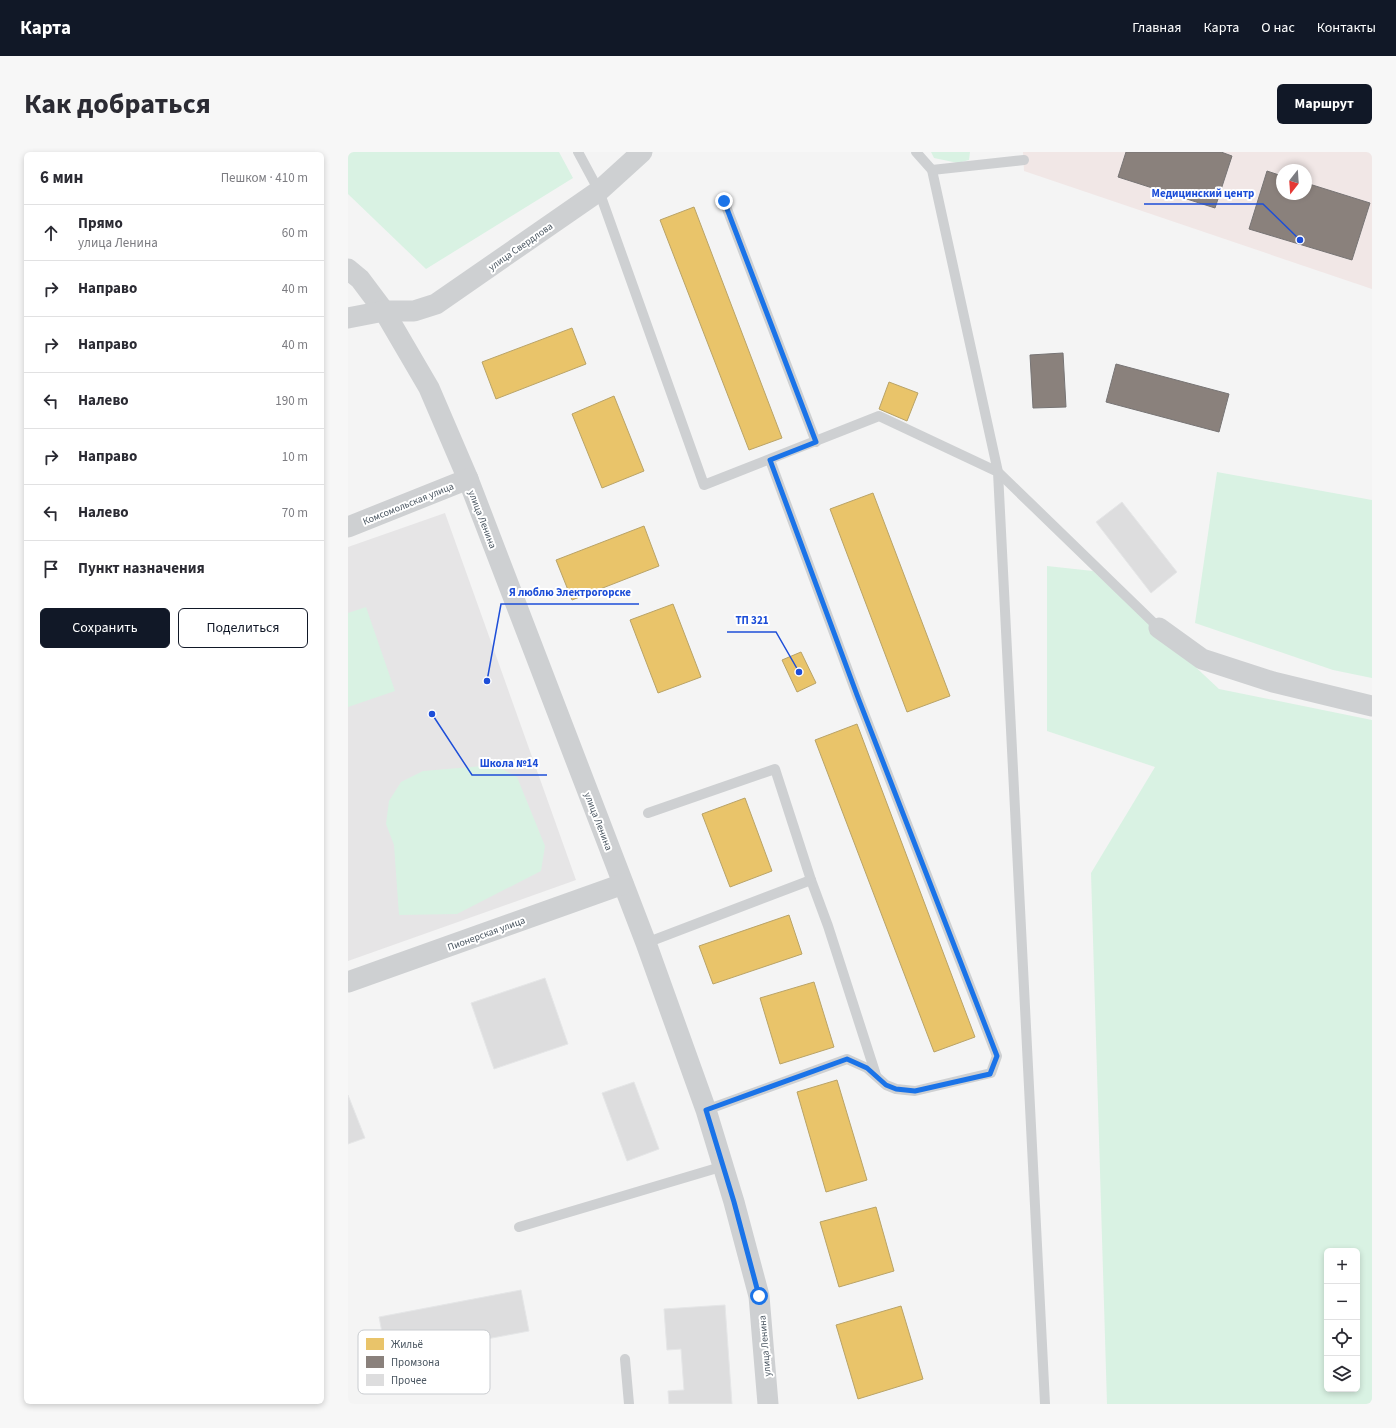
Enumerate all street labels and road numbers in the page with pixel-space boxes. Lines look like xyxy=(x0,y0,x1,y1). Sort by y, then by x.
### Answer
street label: улица Свердлова xyxy=(485,219,556,274)
street label: Комсомольская улица xyxy=(361,479,456,529)
street label: улица Ленина xyxy=(465,488,500,551)
street label: улица Ленина xyxy=(581,790,616,853)
street label: Пионерская улица xyxy=(446,913,527,954)
street label: улица Ленина xyxy=(755,1315,775,1377)

